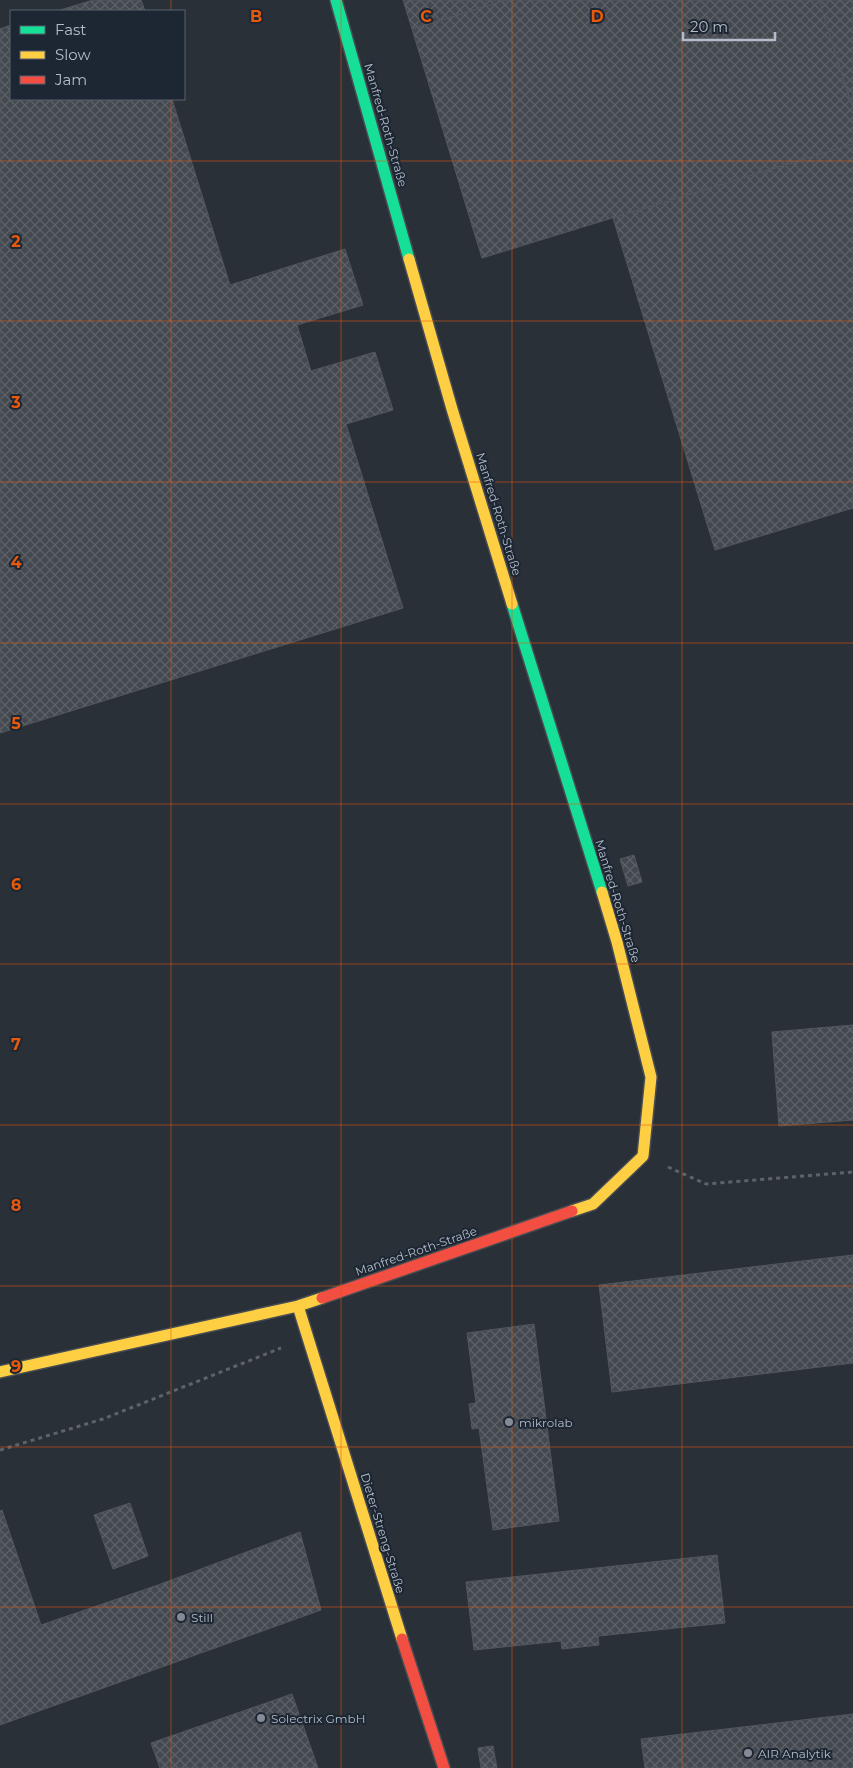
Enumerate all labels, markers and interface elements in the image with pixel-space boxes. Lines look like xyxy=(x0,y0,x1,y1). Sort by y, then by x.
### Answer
text: B xyxy=(250,7,262,26)
text: C xyxy=(420,7,432,26)
text: D xyxy=(590,7,604,26)
legend xyxy=(10,10,185,100)
scale bar xyxy=(683,10,776,42)
text: 20 m xyxy=(690,17,728,36)
text: Fast xyxy=(55,20,86,39)
text: Slow xyxy=(55,45,91,64)
street label: Manfred-Roth-Straße xyxy=(361,61,411,189)
text: Jam xyxy=(54,70,87,89)
text: 2 xyxy=(11,232,21,251)
text: 3 xyxy=(10,393,21,412)
street label: Manfred-Roth-Straße xyxy=(473,451,525,577)
text: 4 xyxy=(10,553,22,572)
text: 5 xyxy=(11,714,21,733)
street label: Manfred-Roth-Straße xyxy=(592,838,644,964)
text: 6 xyxy=(11,875,21,894)
text: 7 xyxy=(11,1035,21,1054)
text: 8 xyxy=(11,1196,21,1215)
street label: Manfred-Roth-Straße xyxy=(353,1223,479,1279)
text: 9 xyxy=(11,1357,21,1376)
place label: mikrolab xyxy=(519,1415,573,1430)
marker: mikrolab xyxy=(503,1416,515,1428)
street label: Dieter-Streng-Straße xyxy=(358,1471,408,1595)
place label: Still xyxy=(191,1610,213,1625)
marker: Still xyxy=(175,1611,187,1623)
place label: Solectrix GmbH xyxy=(271,1711,365,1726)
marker: Solectrix GmbH xyxy=(255,1712,267,1724)
place label: AIR Analytik xyxy=(758,1746,832,1761)
marker: AIR Analytik xyxy=(742,1747,754,1759)

